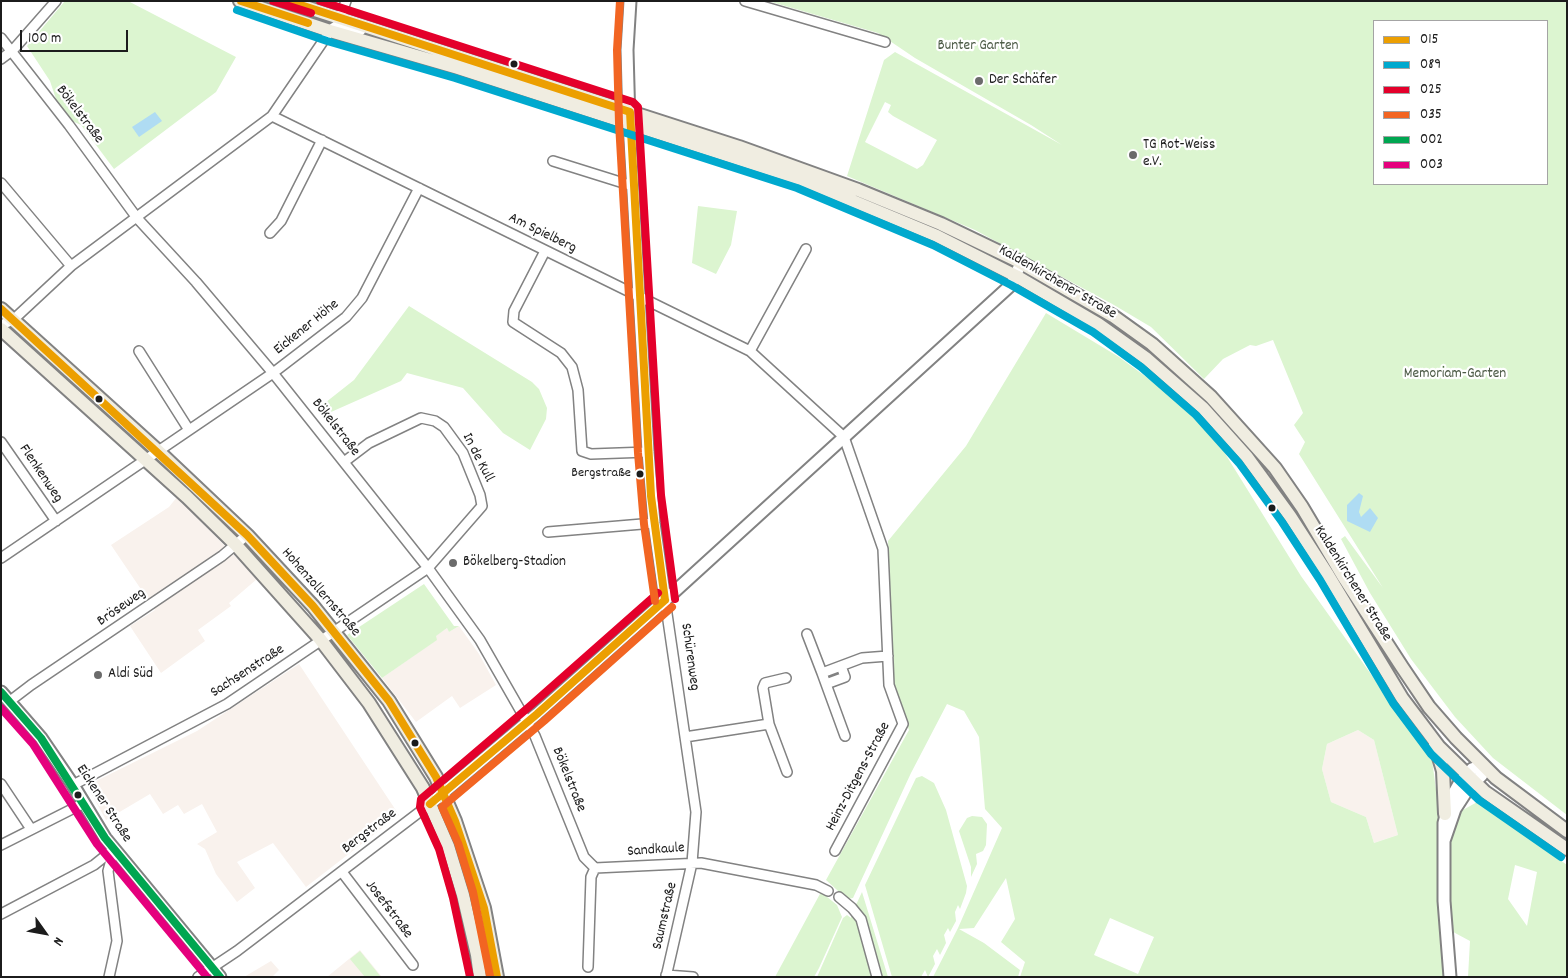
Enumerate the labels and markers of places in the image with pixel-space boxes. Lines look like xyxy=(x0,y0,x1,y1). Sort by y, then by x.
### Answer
unlabelled marker xyxy=(509,59,519,69)
place label: Der Schäfer xyxy=(989,72,1057,90)
marker: Der Schäfer xyxy=(973,75,985,87)
place label: TG Rot-Weiss e.V. xyxy=(1143,137,1215,172)
marker: TG Rot-Weiss e.V. xyxy=(1127,149,1139,161)
unlabelled marker xyxy=(94,394,104,404)
place label: Bergstraße xyxy=(571,466,631,482)
marker: Bergstraße xyxy=(635,469,645,479)
unlabelled marker xyxy=(1267,503,1277,513)
place label: Bökelberg-Stadion xyxy=(463,554,566,572)
marker: Bökelberg-Stadion xyxy=(447,557,459,569)
place label: Aldi Süd xyxy=(108,666,153,684)
marker: Aldi Süd xyxy=(92,669,104,681)
unlabelled marker xyxy=(410,738,420,748)
unlabelled marker xyxy=(73,790,83,800)

